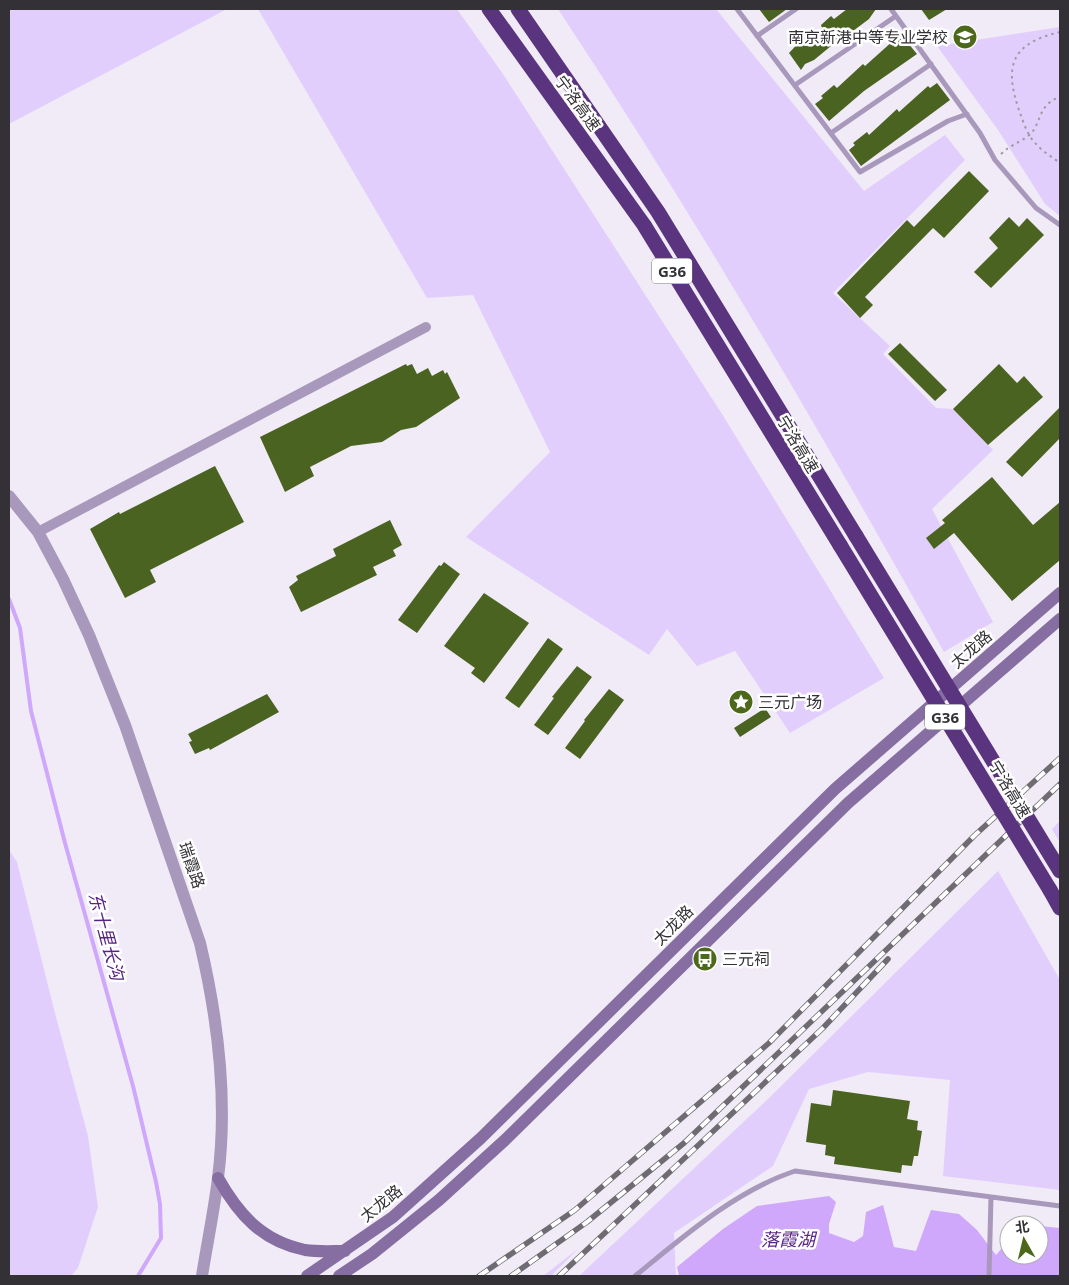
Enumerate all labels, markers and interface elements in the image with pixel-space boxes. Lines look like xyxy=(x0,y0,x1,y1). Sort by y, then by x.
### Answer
school or university icon: 南京新港中等专业学校 xyxy=(952,24,978,50)
place label: 南京新港中等专业学校 xyxy=(788,26,948,48)
street label: 宁洛高速 xyxy=(550,71,606,135)
road number: G36 xyxy=(652,258,692,284)
street label: 宁洛高速 xyxy=(772,411,824,477)
street label: 太龙路 xyxy=(946,625,996,673)
place icon: 三元广场 xyxy=(728,689,754,715)
place label: 三元广场 xyxy=(758,691,822,713)
road number: G36 xyxy=(925,704,965,730)
street label: 宁洛高速 xyxy=(984,756,1036,822)
street label: 瑞霞路 xyxy=(174,839,210,891)
water label: 东十里长沟 xyxy=(84,889,131,985)
street label: 太龙路 xyxy=(648,900,698,950)
bus stop icon: 三元祠 xyxy=(692,946,718,972)
place label: 三元祠 xyxy=(722,948,770,970)
street label: 太龙路 xyxy=(355,1179,407,1227)
north arrow xyxy=(999,1215,1049,1265)
text: 北 xyxy=(1014,1216,1030,1237)
water label: 落霞湖 xyxy=(761,1227,818,1251)

